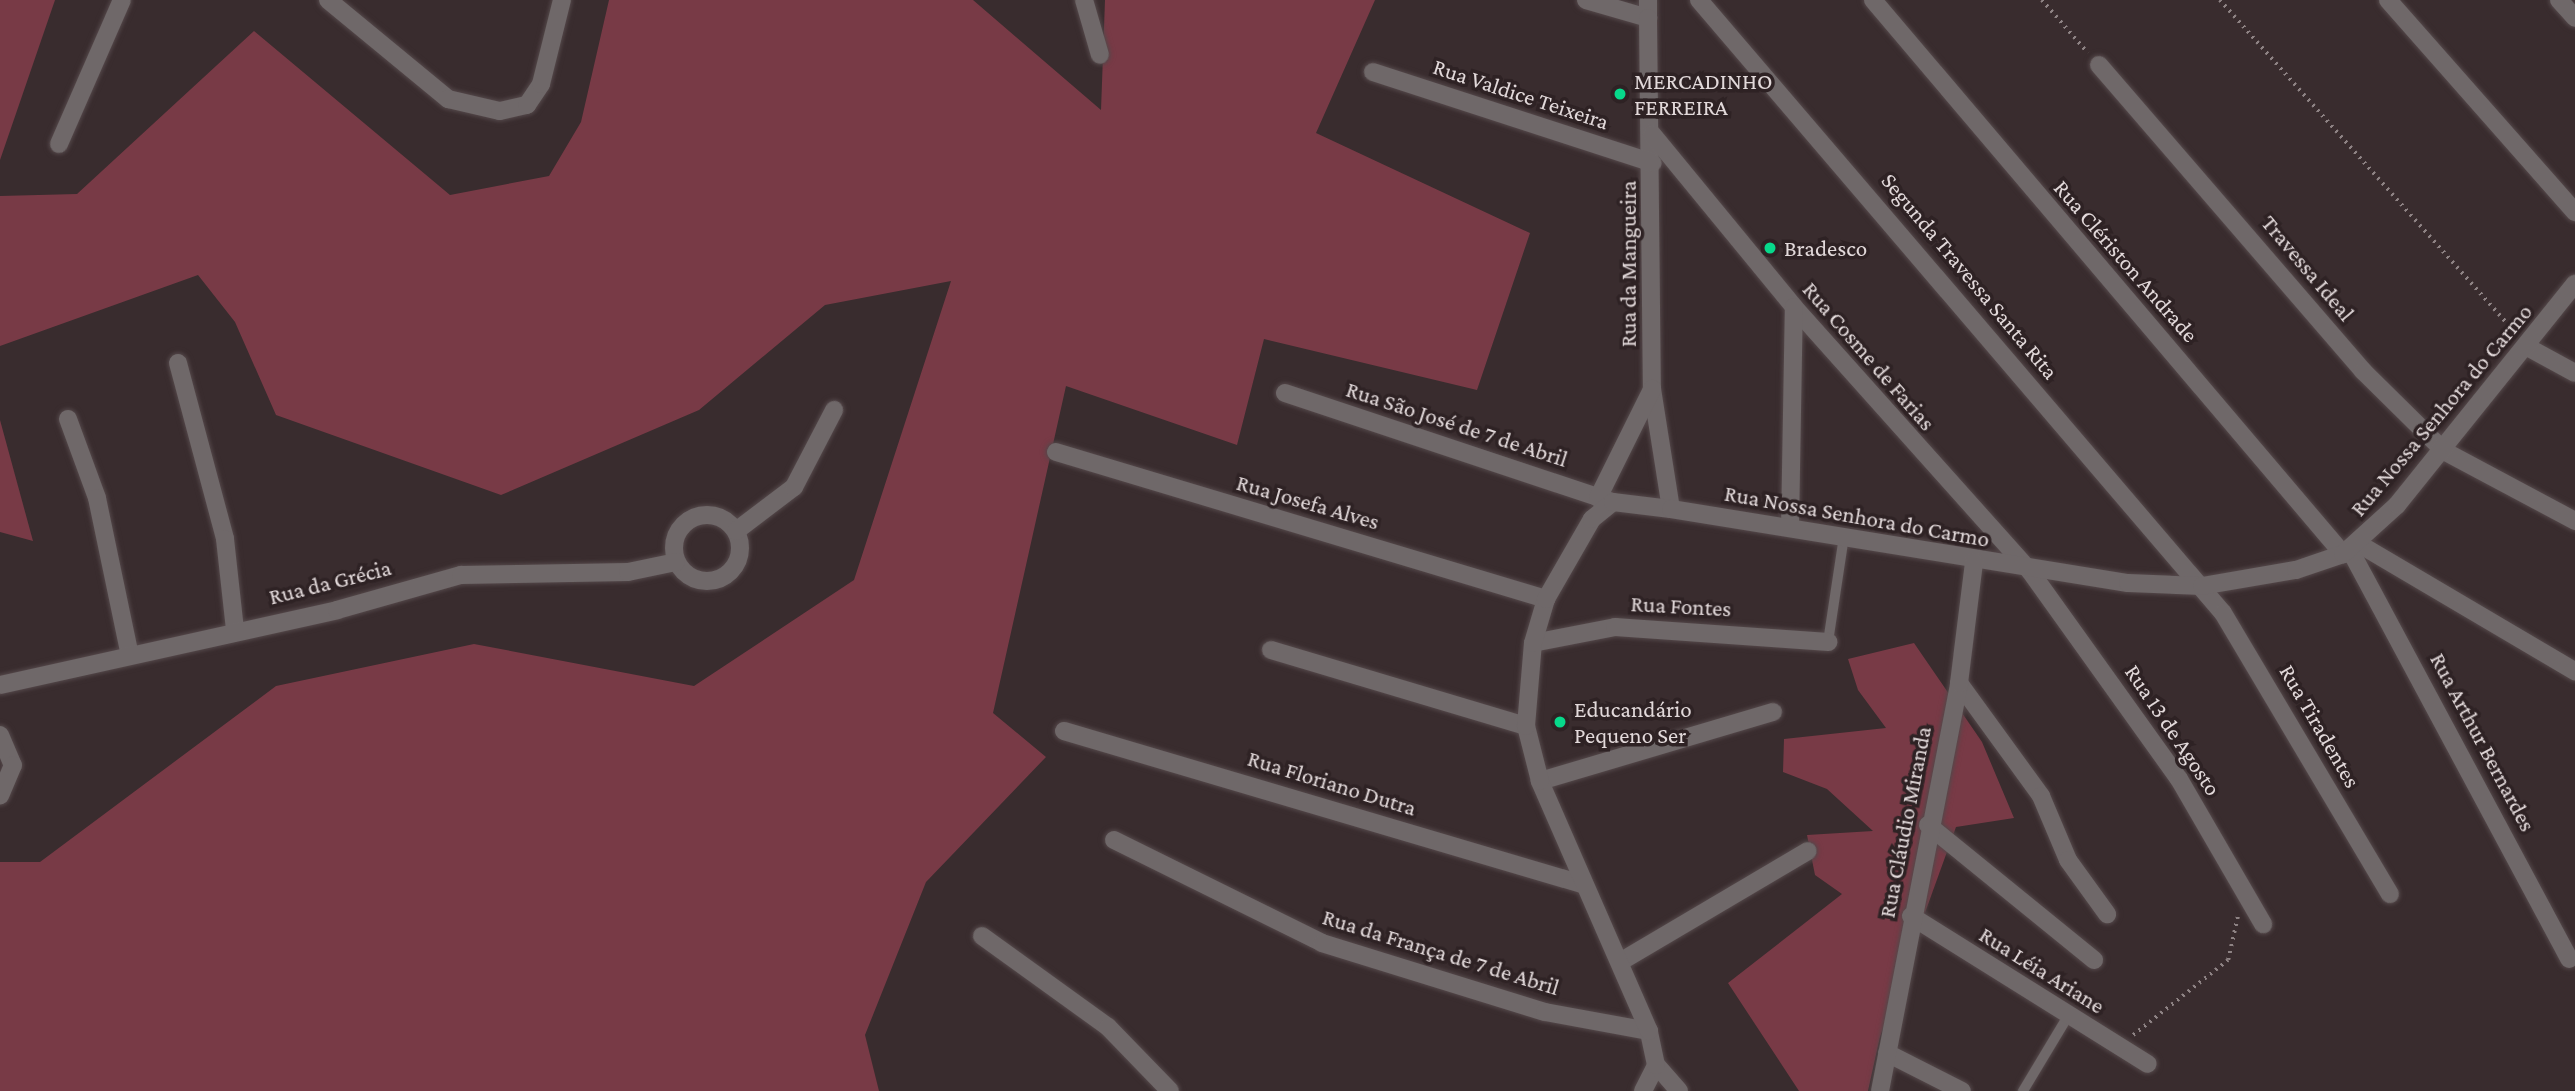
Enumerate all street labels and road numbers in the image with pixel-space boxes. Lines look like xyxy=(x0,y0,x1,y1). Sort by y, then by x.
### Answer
street label: Rua Valdice Teixeira xyxy=(1430,53,1612,135)
street label: Segunda Travessa Santa Rita xyxy=(1876,167,2064,385)
street label: Rua Clériston Andrade xyxy=(2048,174,2204,348)
street label: Rua da Mangueira xyxy=(1614,181,1642,347)
street label: Travessa Ideal xyxy=(2256,209,2360,327)
street label: Rua Cosme de Farias xyxy=(1797,276,1941,436)
street label: Rua Nossa Senhora do Carmo xyxy=(2344,298,2538,522)
street label: Rua São José de 7 de Abril xyxy=(1343,375,1571,473)
street label: Rua Josefa Alves xyxy=(1233,468,1383,536)
street label: Rua Nossa Senhora do Carmo xyxy=(1722,479,1992,553)
street label: Rua da Grécia xyxy=(266,553,394,611)
street label: Rua Fontes xyxy=(1630,590,1732,622)
street label: Rua Arthur Bernardes xyxy=(2424,648,2542,836)
street label: Rua 13 de Agosto xyxy=(2119,659,2227,801)
street label: Rua Tiradentes xyxy=(2274,659,2366,793)
street label: Rua Cláudio Miranda xyxy=(1873,724,1937,920)
street label: Rua Floriano Dutra xyxy=(1244,744,1420,822)
street label: Rua da França de 7 de Abril xyxy=(1319,903,1563,1001)
street label: Rua Léia Ariane xyxy=(1974,921,2110,1019)

